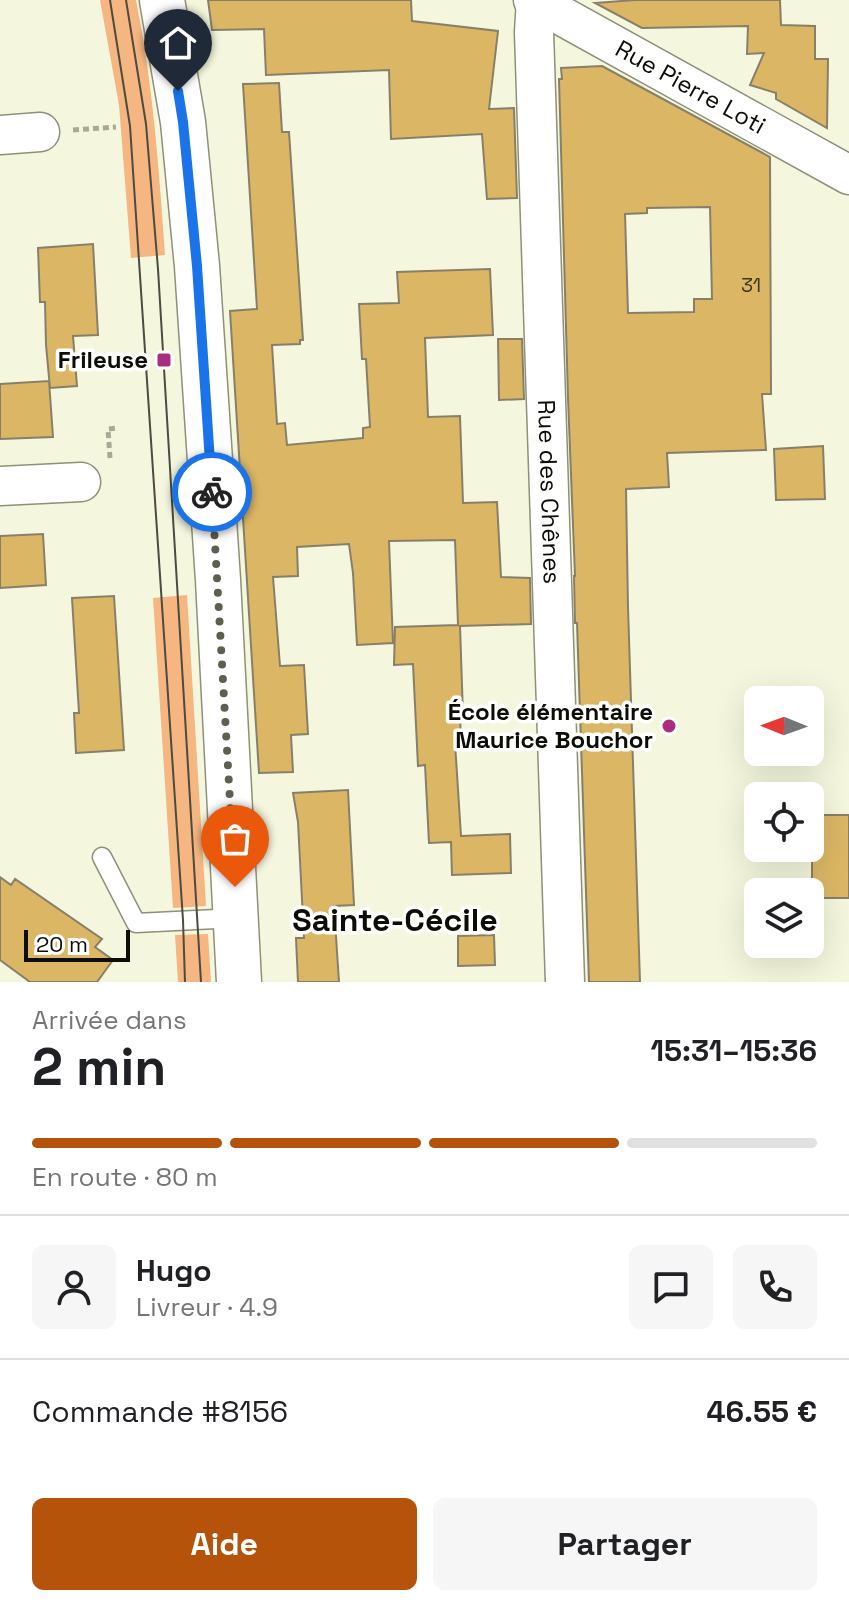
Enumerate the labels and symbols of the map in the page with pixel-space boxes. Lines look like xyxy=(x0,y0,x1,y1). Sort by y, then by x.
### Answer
pin xyxy=(144,9,212,91)
street label: Rue Pierre Loti xyxy=(610,33,771,141)
house number: 31 xyxy=(741,272,761,298)
place label: Frileuse xyxy=(58,344,148,375)
marker: Frileuse xyxy=(155,351,173,369)
street label: Rue des Chênes xyxy=(531,399,568,584)
courier xyxy=(172,452,252,532)
north arrow xyxy=(744,686,824,766)
place label: École élémentaire Maurice Bouchor xyxy=(448,696,653,755)
marker: École élémentaire Maurice Bouchor xyxy=(660,717,678,735)
pin xyxy=(201,805,269,887)
district label: Sainte-Cécile xyxy=(292,900,498,940)
scale bar xyxy=(24,926,130,962)

